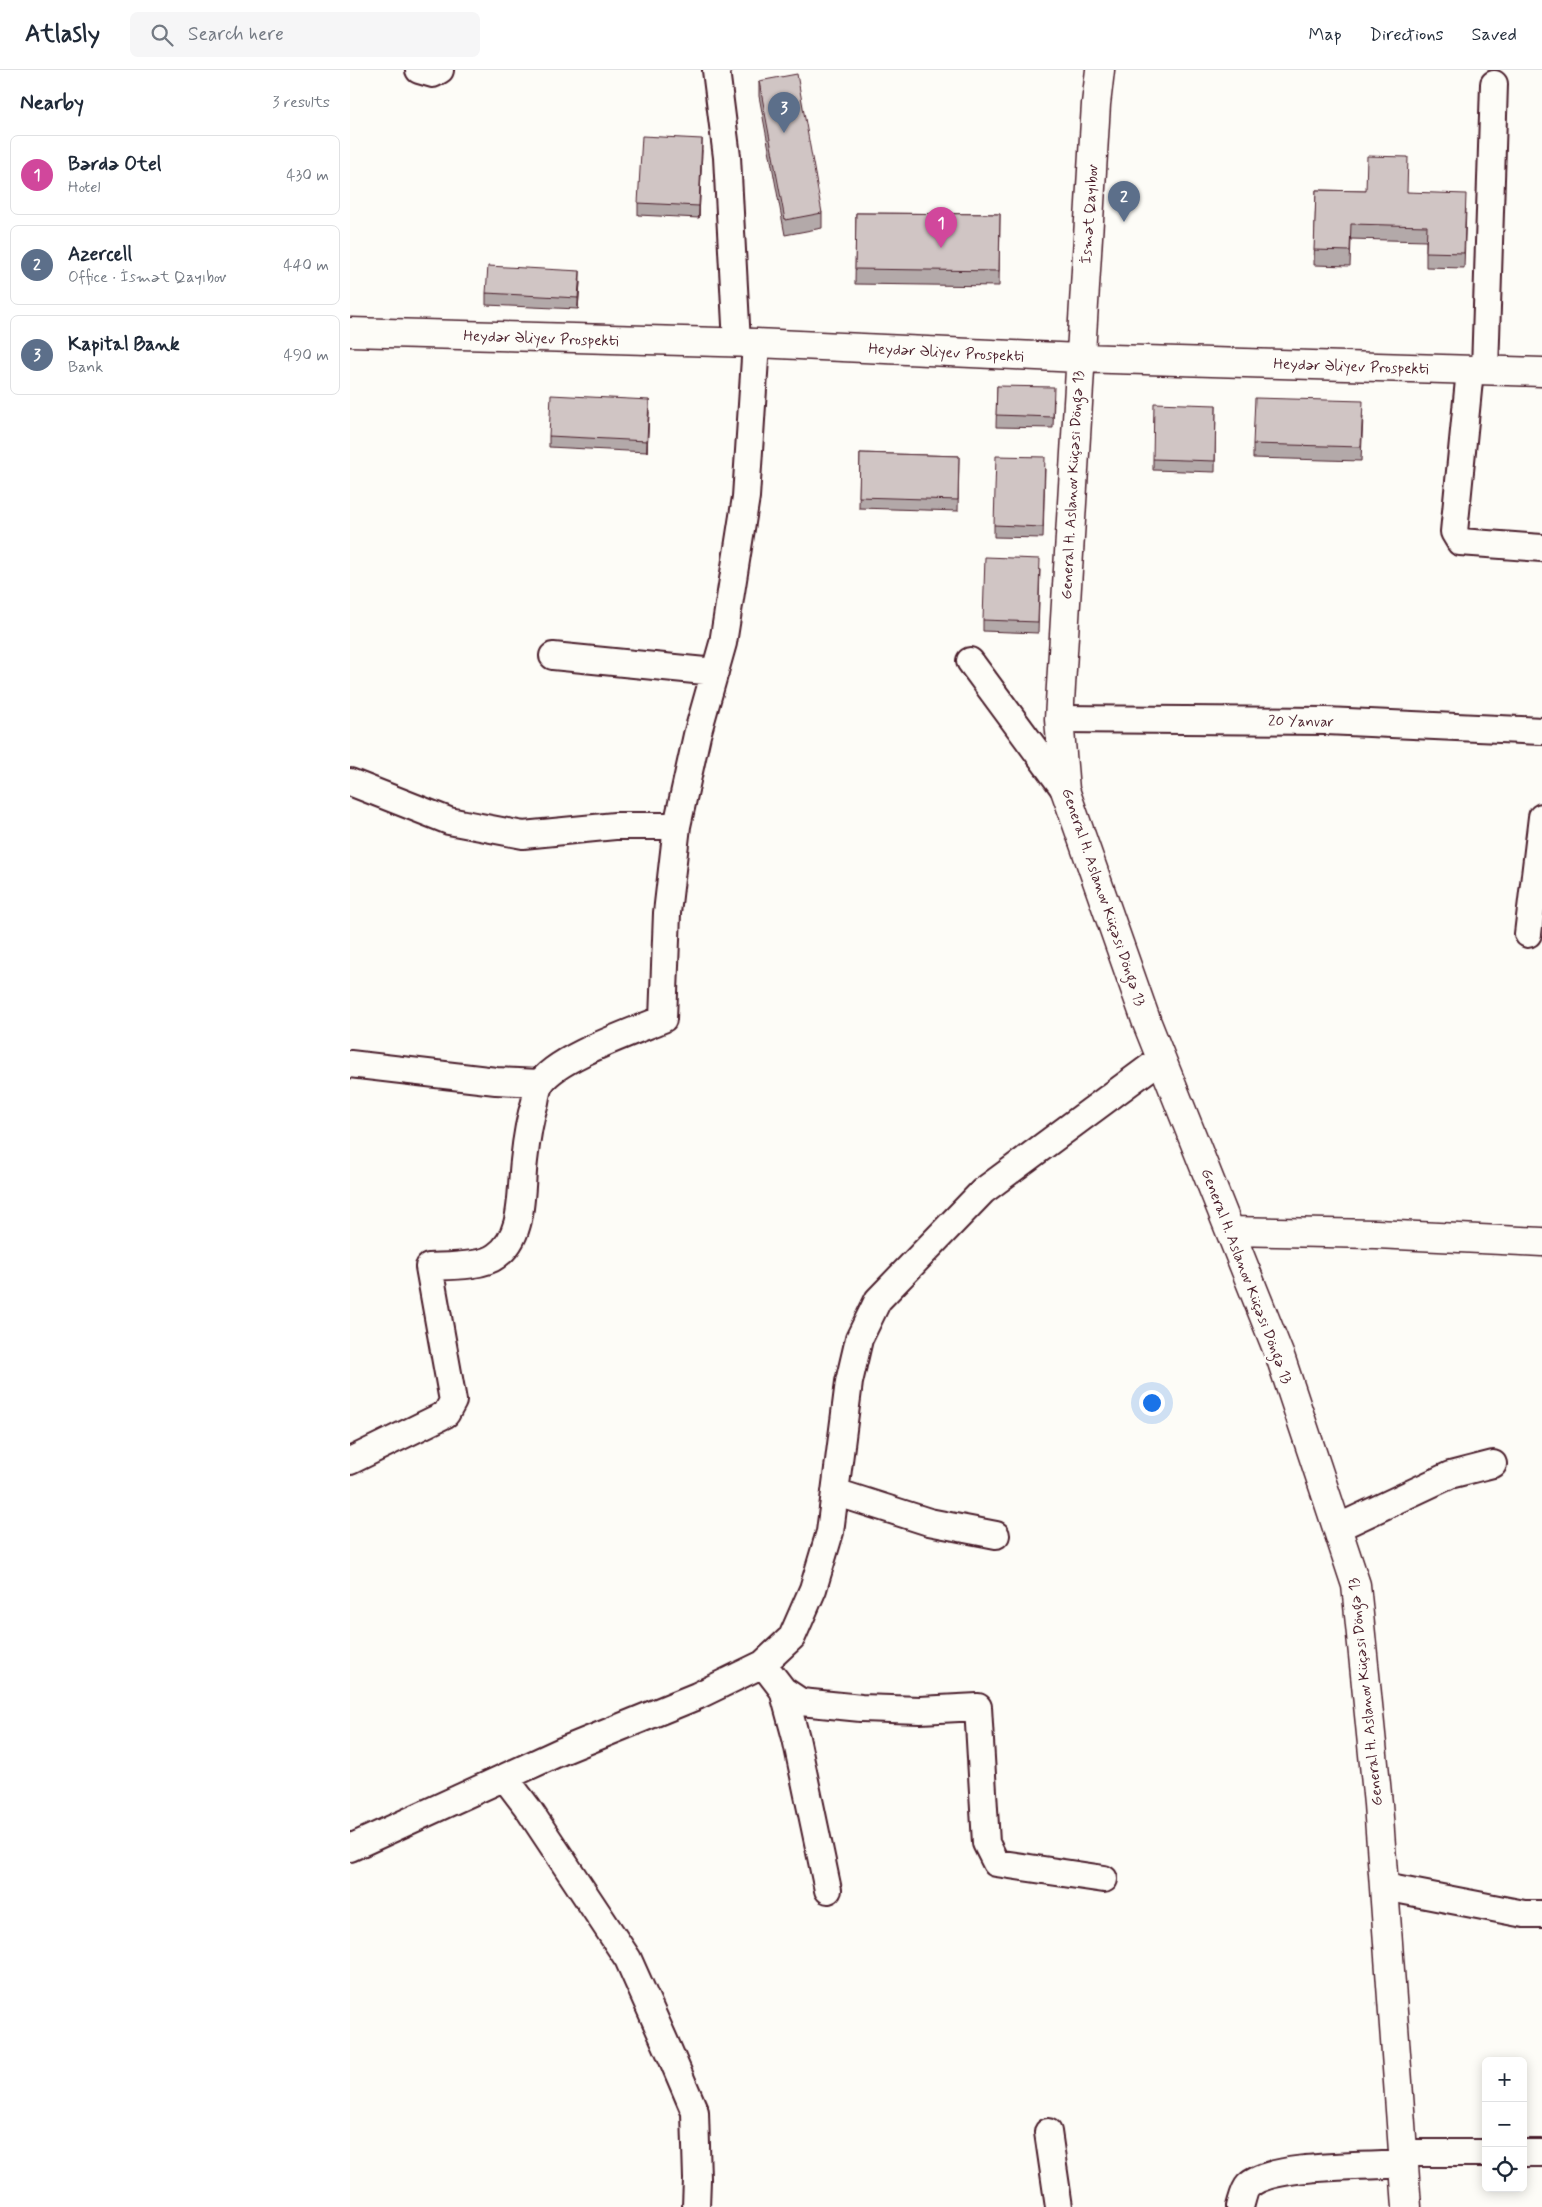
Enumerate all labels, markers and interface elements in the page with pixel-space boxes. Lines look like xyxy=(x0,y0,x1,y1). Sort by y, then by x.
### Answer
search box xyxy=(130,12,480,57)
text: Atlasly xyxy=(25,19,100,50)
icon: search xyxy=(148,21,176,49)
text: Search here xyxy=(188,22,284,47)
text: Map xyxy=(1309,23,1342,47)
text: Directions xyxy=(1370,23,1444,47)
text: Saved xyxy=(1472,23,1517,47)
text: Nearby xyxy=(20,89,84,117)
text: 3 results xyxy=(272,92,330,113)
pin: 3 xyxy=(768,92,800,133)
text: Bərdə Otel xyxy=(68,152,161,177)
street label: İsmət Qayıbov xyxy=(1077,163,1103,264)
text: 1 xyxy=(33,165,41,186)
text: 430 m xyxy=(286,165,329,186)
text: Hotel xyxy=(68,177,101,198)
pin: 2 xyxy=(1108,181,1140,222)
pin: 1 xyxy=(925,207,957,248)
text: Azercell xyxy=(68,242,132,267)
text: 2 xyxy=(33,255,41,276)
text: 440 m xyxy=(283,255,329,276)
text: Office · İsmət Qayıbov xyxy=(68,267,227,288)
street label: Heydər Əliyev Prospekti xyxy=(463,326,619,352)
text: Kapital Bank xyxy=(68,332,180,357)
street label: Heydər Əliyev Prospekti xyxy=(868,339,1024,367)
text: 3 xyxy=(33,345,41,366)
text: 490 m xyxy=(283,345,329,366)
street label: Heydər Əliyev Prospekti xyxy=(1273,354,1429,380)
text: Bank xyxy=(68,357,103,378)
street label: General H. Aslanov Küçəsi Döngə 13 xyxy=(1057,370,1090,600)
street label: 20 Yanvar xyxy=(1268,711,1334,733)
street label: General H. Aslanov Küçəsi Döngə 13 xyxy=(1055,786,1150,1009)
street label: General H. Aslanov Küçəsi Döngə 13 xyxy=(1195,1166,1296,1387)
your location xyxy=(1139,1390,1165,1416)
street label: General H. Aslanov Küçəsi Döngə 13 xyxy=(1344,1577,1389,1807)
map controls xyxy=(1482,2057,1527,2192)
button: + xyxy=(1482,2057,1527,2102)
button: − xyxy=(1482,2102,1527,2147)
button: locate xyxy=(1482,2147,1527,2192)

